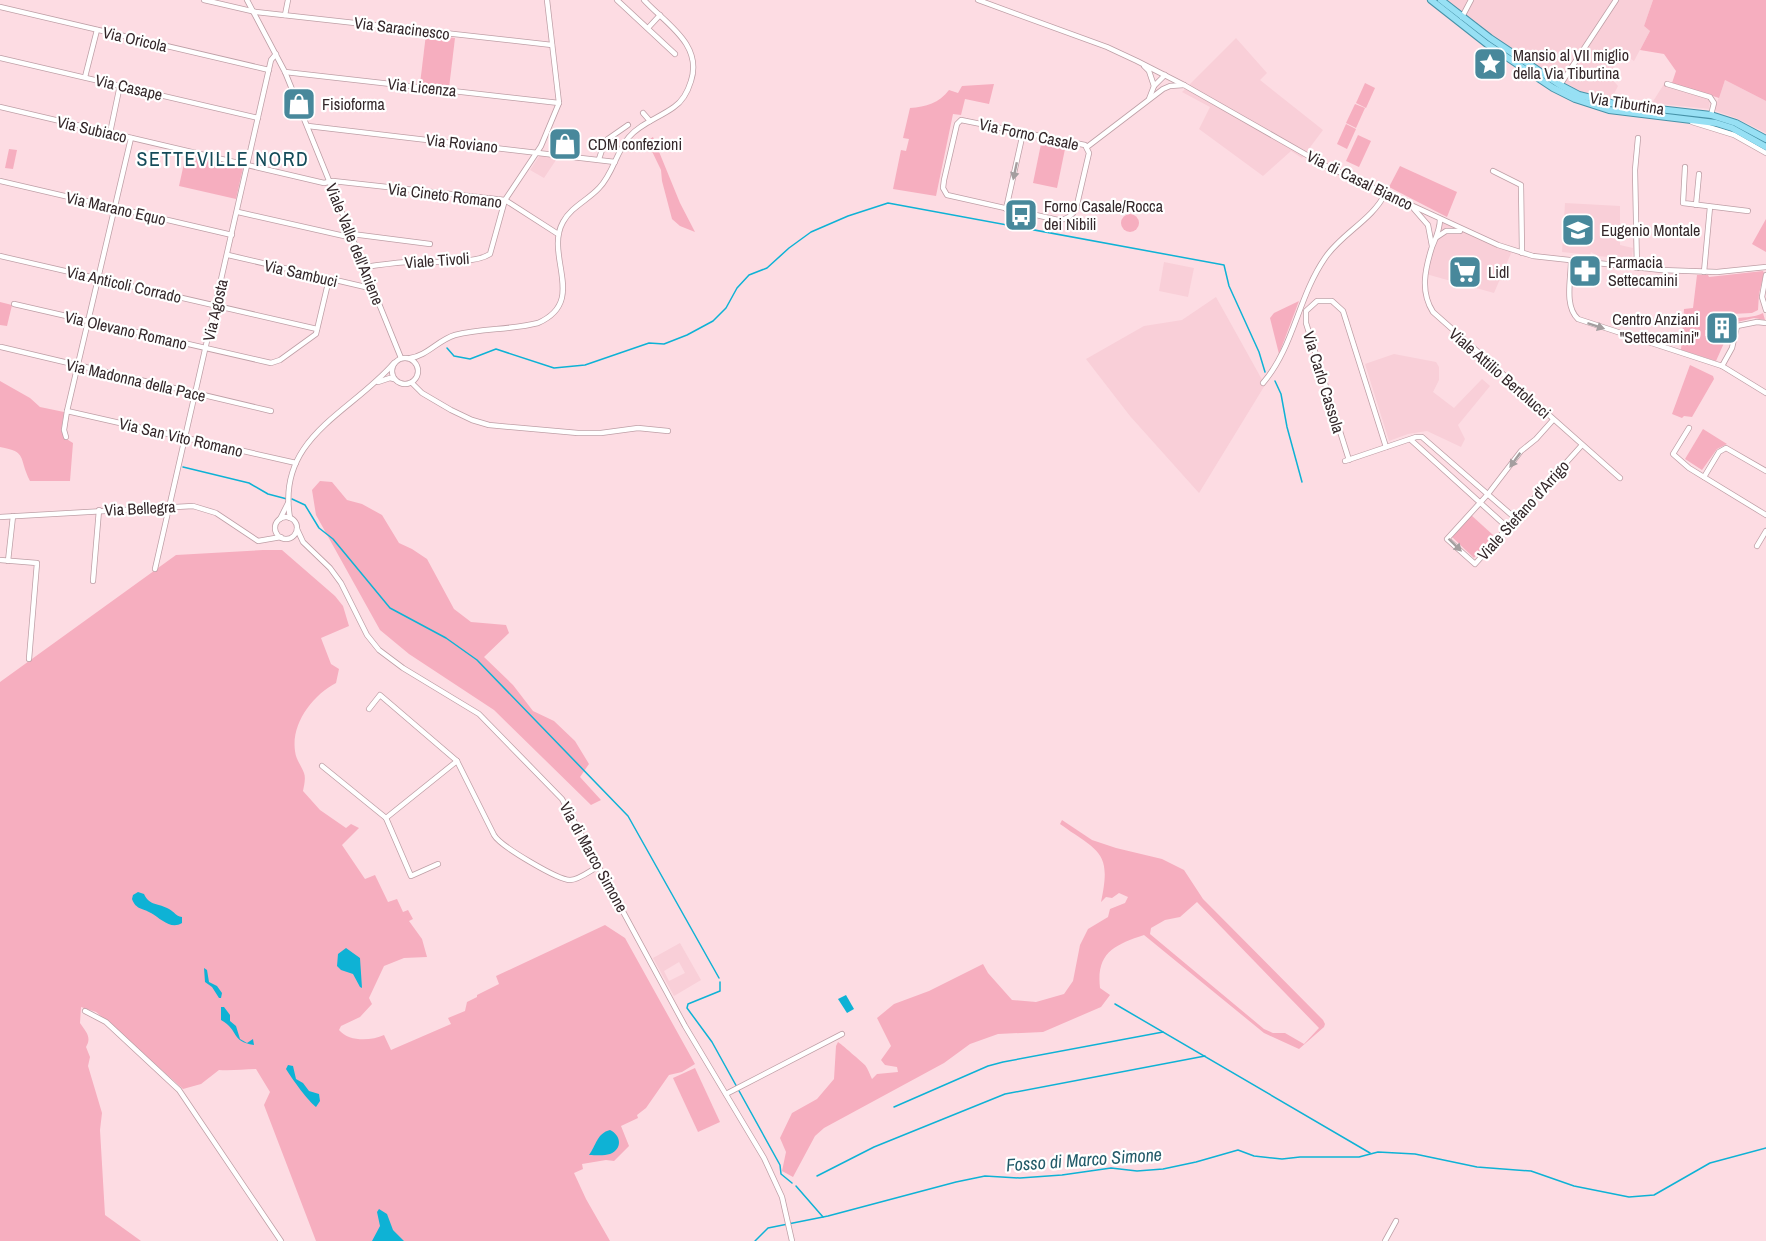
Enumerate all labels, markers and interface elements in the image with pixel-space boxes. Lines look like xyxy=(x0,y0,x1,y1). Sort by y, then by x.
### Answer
street label: Via Saracinesco xyxy=(353,11,451,45)
street label: Via Oricola xyxy=(101,21,170,57)
place label: Mansio al VII miglio della Via Tiburtina xyxy=(1513,44,1629,84)
place icon: Mansio al VII miglio della Via Tiburtina xyxy=(1472,46,1508,82)
street label: Via Casape xyxy=(93,69,165,105)
street label: Via Licenza xyxy=(387,72,458,102)
shop icon: Fisioforma xyxy=(281,86,317,122)
street label: Via Tiburtina xyxy=(1588,86,1667,120)
place label: Fisioforma xyxy=(322,93,385,115)
street label: Via Subiaco xyxy=(55,110,129,148)
street label: Via Forno Casale xyxy=(977,113,1081,155)
shop icon: CDM confezioni xyxy=(547,126,583,162)
street label: Via Roviano xyxy=(425,128,499,158)
place label: CDM confezioni xyxy=(588,133,682,155)
district label: SETTEVILLE NORD xyxy=(137,145,309,172)
street label: Via di Casal Bianco xyxy=(1303,145,1417,215)
one-way arrow xyxy=(1009,162,1019,180)
street label: Via Cineto Romano xyxy=(387,177,503,213)
street label: Viale Valle dell'Aniene xyxy=(321,180,389,308)
street label: Via Marano Equo xyxy=(64,186,168,230)
place label: Forno Casale/Rocca dei Nibili xyxy=(1044,195,1164,235)
bus stop icon: Forno Casale/Rocca dei Nibili xyxy=(1003,197,1039,233)
school or university icon: Eugenio Montale xyxy=(1560,212,1596,248)
place label: Eugenio Montale xyxy=(1601,219,1700,241)
street label: Viale Tivoli xyxy=(404,247,470,273)
place label: Farmacia Settecamini xyxy=(1608,251,1678,291)
pharmacy icon: Farmacia Settecamini xyxy=(1567,253,1603,289)
street label: Via Sambuci xyxy=(262,254,340,292)
supermarket icon: Lidl xyxy=(1447,254,1483,290)
street label: Via Anticoli Corrado xyxy=(64,260,184,308)
place label: Lidl xyxy=(1488,261,1509,283)
street label: Via Agosta xyxy=(197,276,233,343)
street label: Via Olevano Romano xyxy=(63,305,189,355)
place label: Centro Anziani "Settecamini" xyxy=(1612,308,1699,348)
building icon: Centro Anziani "Settecamini" xyxy=(1704,310,1740,346)
one-way arrow xyxy=(1587,321,1605,331)
street label: Viale Attilio Bertolucci xyxy=(1444,323,1556,423)
street label: Via Carlo Cassola xyxy=(1298,328,1350,436)
street label: Via Madonna della Pace xyxy=(64,353,208,407)
street label: Via San Vito Romano xyxy=(117,412,245,462)
one-way arrow xyxy=(1509,451,1521,467)
street label: Viale Stefano d'Arrigo xyxy=(1472,455,1574,565)
street label: Via Bellegra xyxy=(104,495,177,521)
one-way arrow xyxy=(1448,538,1463,552)
street label: Via di Marco Simone xyxy=(555,798,633,916)
water label: Fosso di Marco Simone xyxy=(1005,1142,1163,1177)

